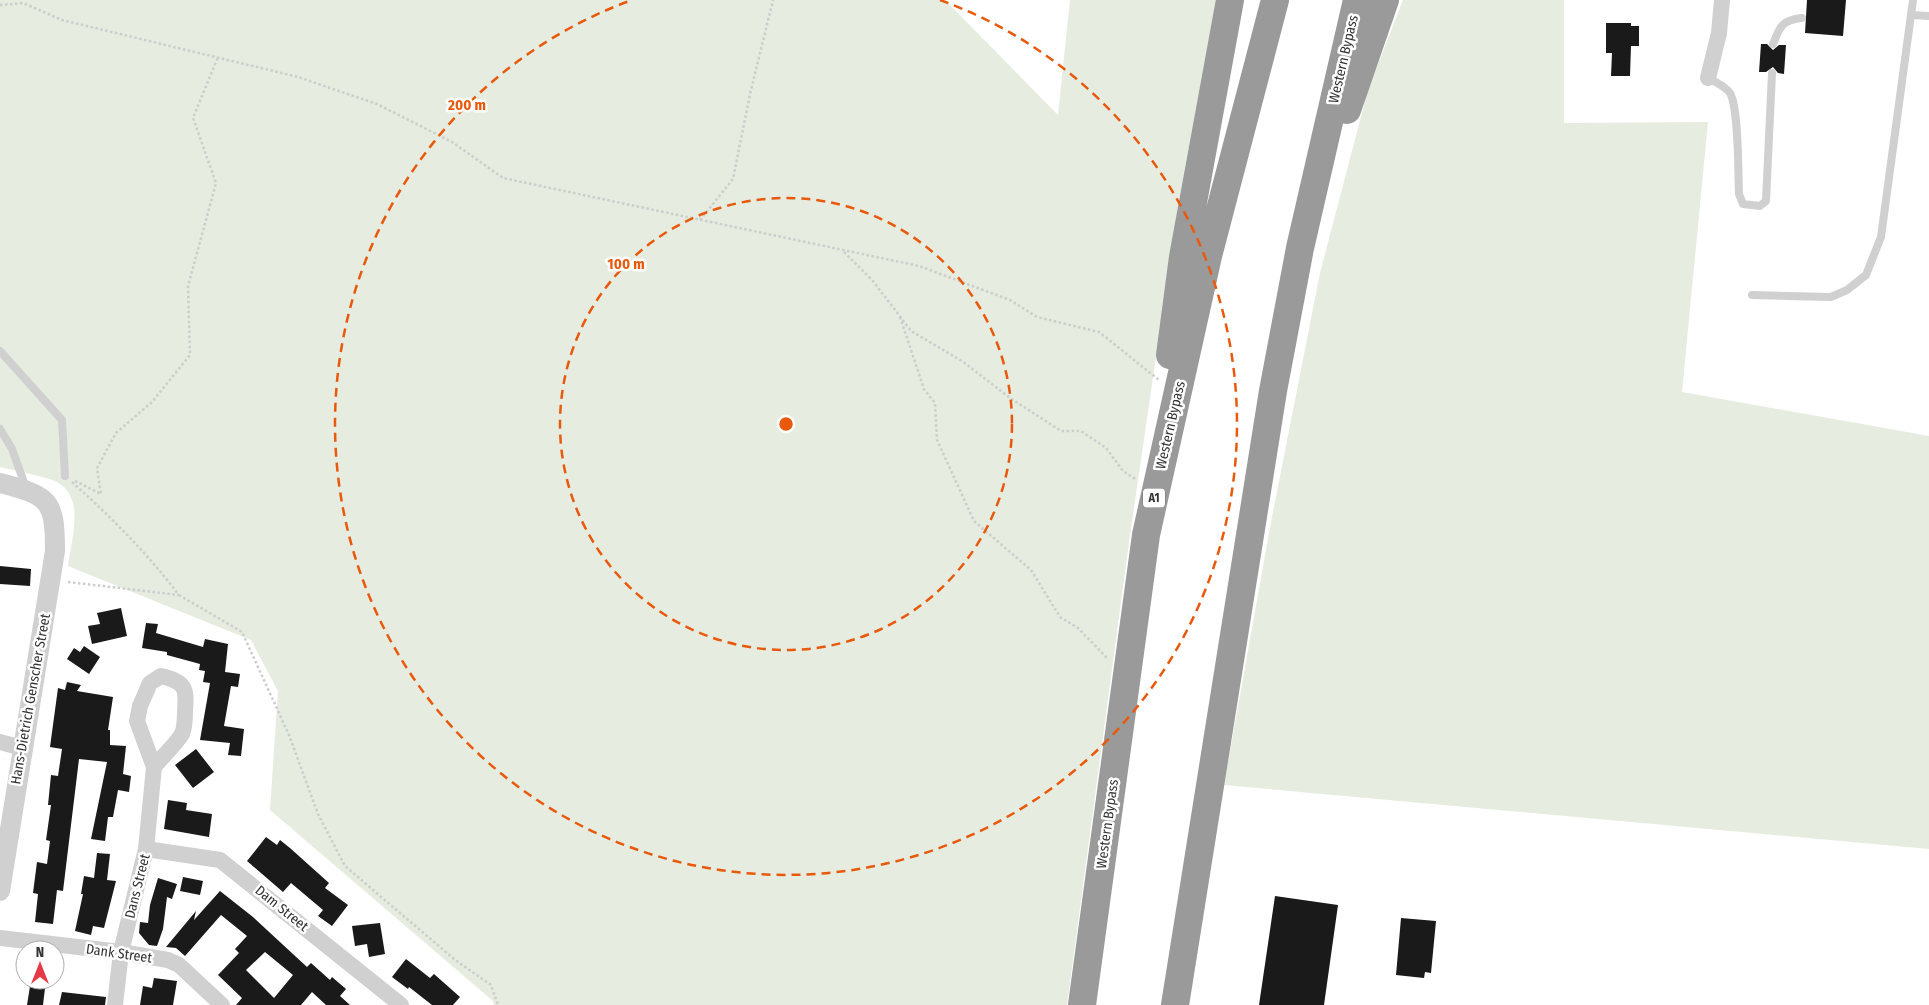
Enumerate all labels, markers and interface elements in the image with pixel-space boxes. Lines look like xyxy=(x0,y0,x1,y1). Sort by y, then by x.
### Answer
street label: Western Bypass xyxy=(1325,13,1362,105)
text: 200 m xyxy=(447,96,486,114)
text: 100 m xyxy=(607,255,645,273)
street label: Western Bypass xyxy=(1152,379,1189,471)
centre of rings xyxy=(777,415,795,433)
road number: A1 xyxy=(1143,488,1165,508)
street label: Hans-Dietrich Genscher Street xyxy=(7,612,54,786)
street label: Western Bypass xyxy=(1093,778,1122,870)
street label: Dans Street xyxy=(121,852,154,920)
street label: Dam Street xyxy=(252,882,312,935)
north arrow xyxy=(15,940,65,990)
street label: Dank Street xyxy=(85,940,153,967)
text: N xyxy=(36,944,44,961)

